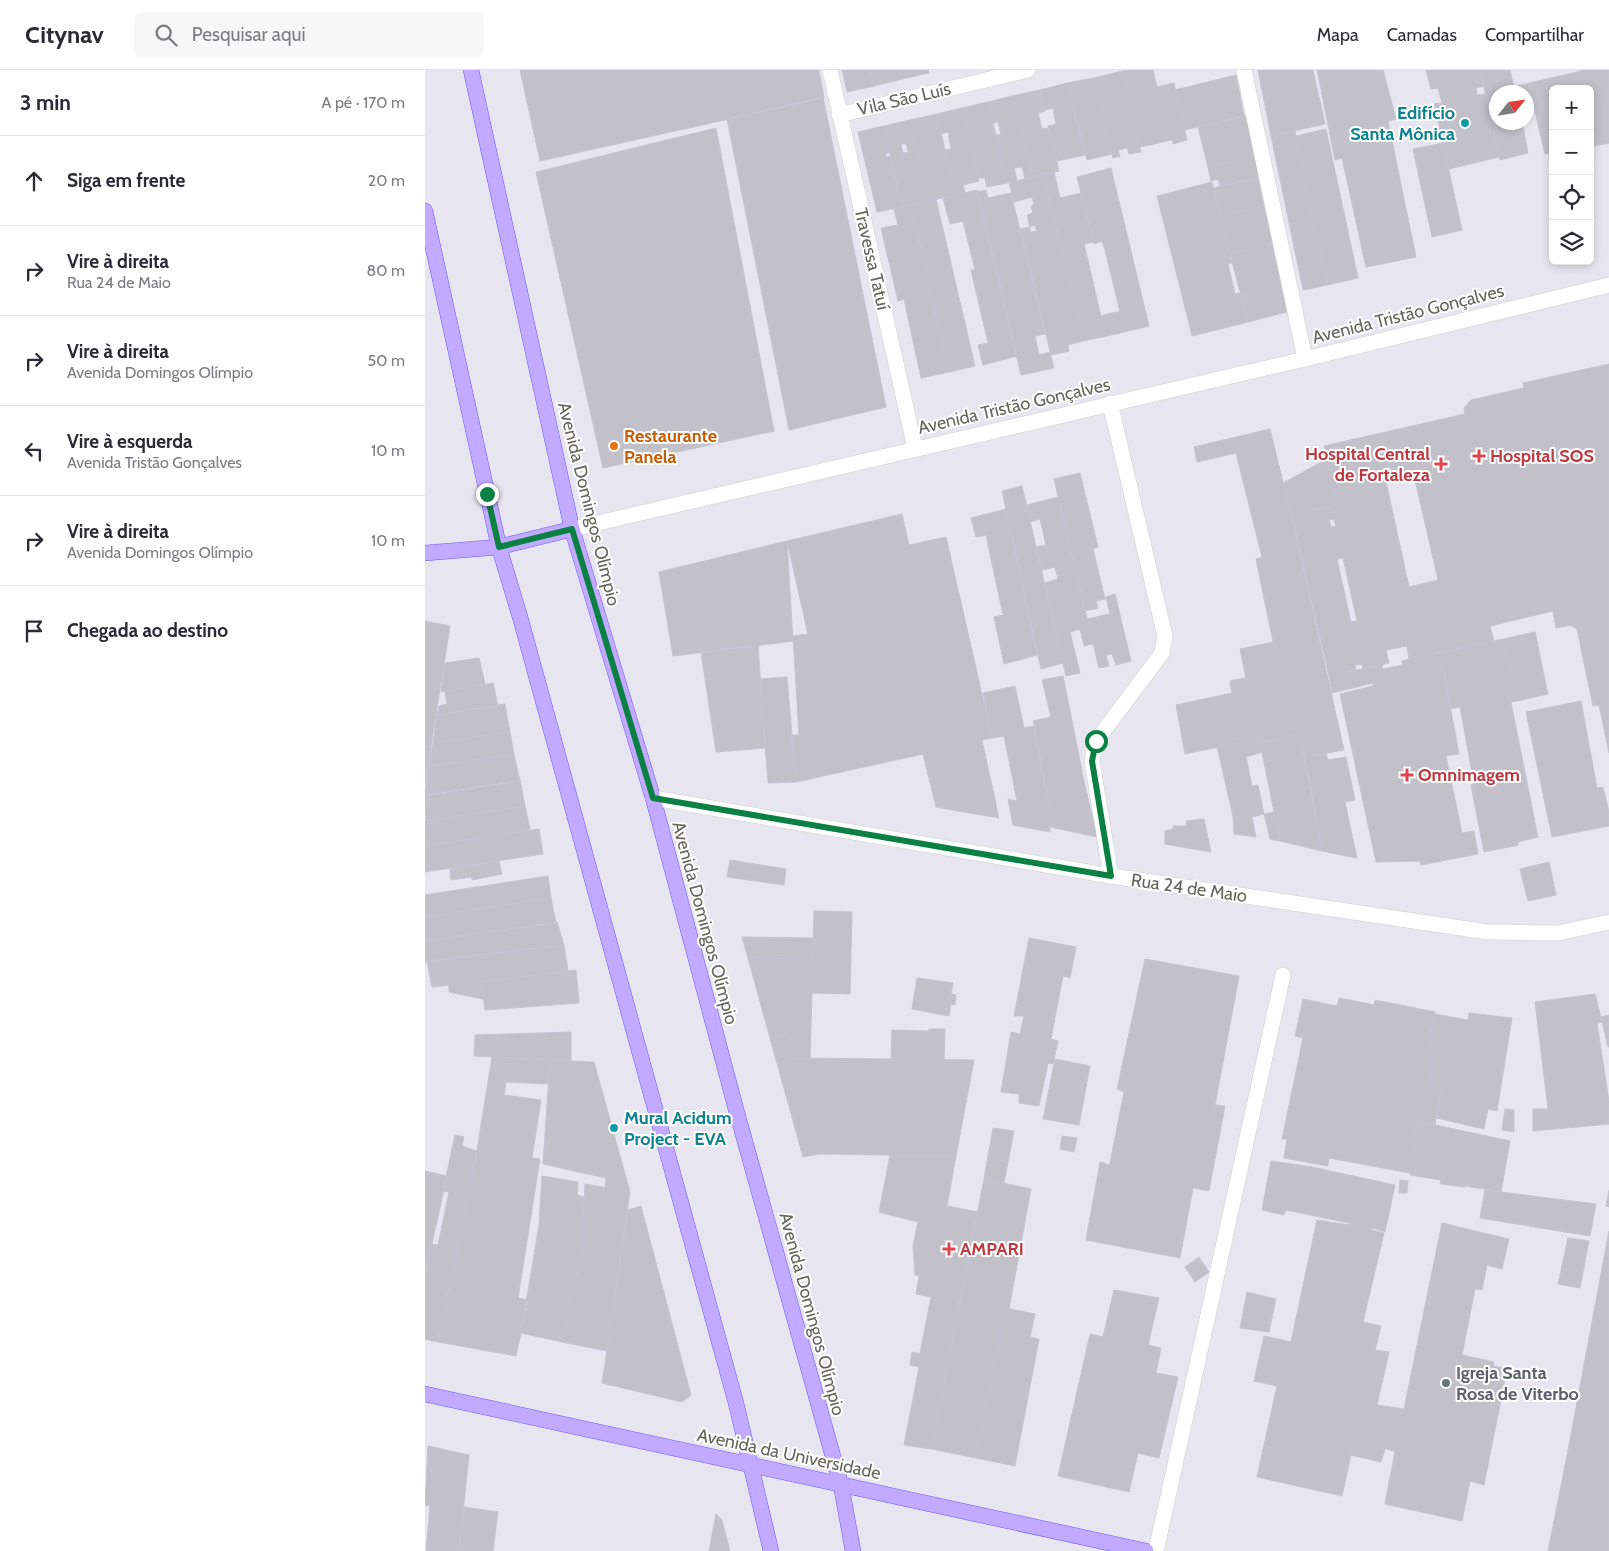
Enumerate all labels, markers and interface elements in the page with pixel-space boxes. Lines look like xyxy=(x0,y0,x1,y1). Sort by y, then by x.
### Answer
search box xyxy=(134,12,484,57)
text: Citynav xyxy=(25,20,104,49)
icon: search xyxy=(152,21,180,49)
text: Pesquisar aqui xyxy=(192,23,305,46)
text: Mapa xyxy=(1317,24,1359,46)
text: Camadas xyxy=(1387,24,1457,46)
text: Compartilhar xyxy=(1485,24,1584,46)
street label: Vila São Luís xyxy=(855,78,953,120)
north arrow xyxy=(1489,85,1534,130)
map controls xyxy=(1549,85,1594,265)
button: + xyxy=(1549,85,1594,130)
text: 3 min xyxy=(20,90,71,115)
text: A pé · 170 m xyxy=(322,93,405,112)
place label: Edifício Santa Mônica xyxy=(1350,102,1455,145)
marker: Edifício Santa Mônica xyxy=(1459,117,1471,129)
button: − xyxy=(1549,130,1594,175)
icon: ahead xyxy=(20,167,48,195)
text: Siga em frente xyxy=(67,169,185,192)
text: 20 m xyxy=(368,171,405,190)
button: locate xyxy=(1549,175,1594,220)
street label: Travessa Tatuí xyxy=(850,206,894,312)
button: layers xyxy=(1549,220,1594,265)
text: Vire à direita xyxy=(67,250,169,273)
icon: right xyxy=(20,257,48,285)
text: 80 m xyxy=(367,261,405,280)
text: Rua 24 de Maio xyxy=(67,273,171,292)
street label: Avenida Tristão Gonçalves xyxy=(1310,280,1506,348)
text: Vire à direita xyxy=(67,340,169,363)
icon: right xyxy=(20,347,48,375)
text: 50 m xyxy=(368,351,405,370)
text: Avenida Domingos Olímpio xyxy=(67,363,253,382)
street label: Avenida Tristão Gonçalves xyxy=(916,373,1112,439)
street label: Avenida Domingos Olímpio xyxy=(553,400,625,608)
place label: Restaurante Panela xyxy=(624,425,717,468)
text: Vire à esquerda xyxy=(67,430,193,453)
icon: left xyxy=(20,437,48,465)
marker: Restaurante Panela xyxy=(608,440,620,452)
text: 10 m xyxy=(371,441,405,460)
place label: Hospital Central de Fortaleza xyxy=(1305,443,1430,486)
place label: Hospital SOS xyxy=(1490,445,1594,467)
marker: Hospital SOS xyxy=(1472,449,1486,463)
text: Avenida Tristão Gonçalves xyxy=(67,453,242,472)
marker: Hospital Central de Fortaleza xyxy=(1434,457,1448,471)
route end xyxy=(476,483,499,506)
text: Vire à direita xyxy=(67,520,169,543)
icon: right xyxy=(20,527,48,555)
text: 10 m xyxy=(371,531,405,550)
text: Avenida Domingos Olímpio xyxy=(67,543,253,562)
icon: arrive xyxy=(20,617,48,645)
text: Chegada ao destino xyxy=(67,619,228,642)
route start xyxy=(1085,730,1108,753)
place label: Omnimagem xyxy=(1418,764,1520,786)
marker: Omnimagem xyxy=(1400,768,1414,782)
street label: Avenida Domingos Olímpio xyxy=(667,819,743,1027)
street label: Rua 24 de Maio xyxy=(1130,869,1248,907)
place label: Mural Acidum Project - EVA xyxy=(624,1107,732,1150)
marker: Mural Acidum Project - EVA xyxy=(608,1122,620,1134)
street label: Avenida Domingos Olímpio xyxy=(774,1210,850,1418)
place label: AMPARI xyxy=(960,1238,1024,1260)
marker: AMPARI xyxy=(942,1242,956,1256)
place label: Igreja Santa Rosa de Viterbo xyxy=(1456,1362,1579,1405)
marker: Igreja Santa Rosa de Viterbo xyxy=(1440,1377,1452,1389)
street label: Avenida da Universidade xyxy=(695,1424,883,1484)

